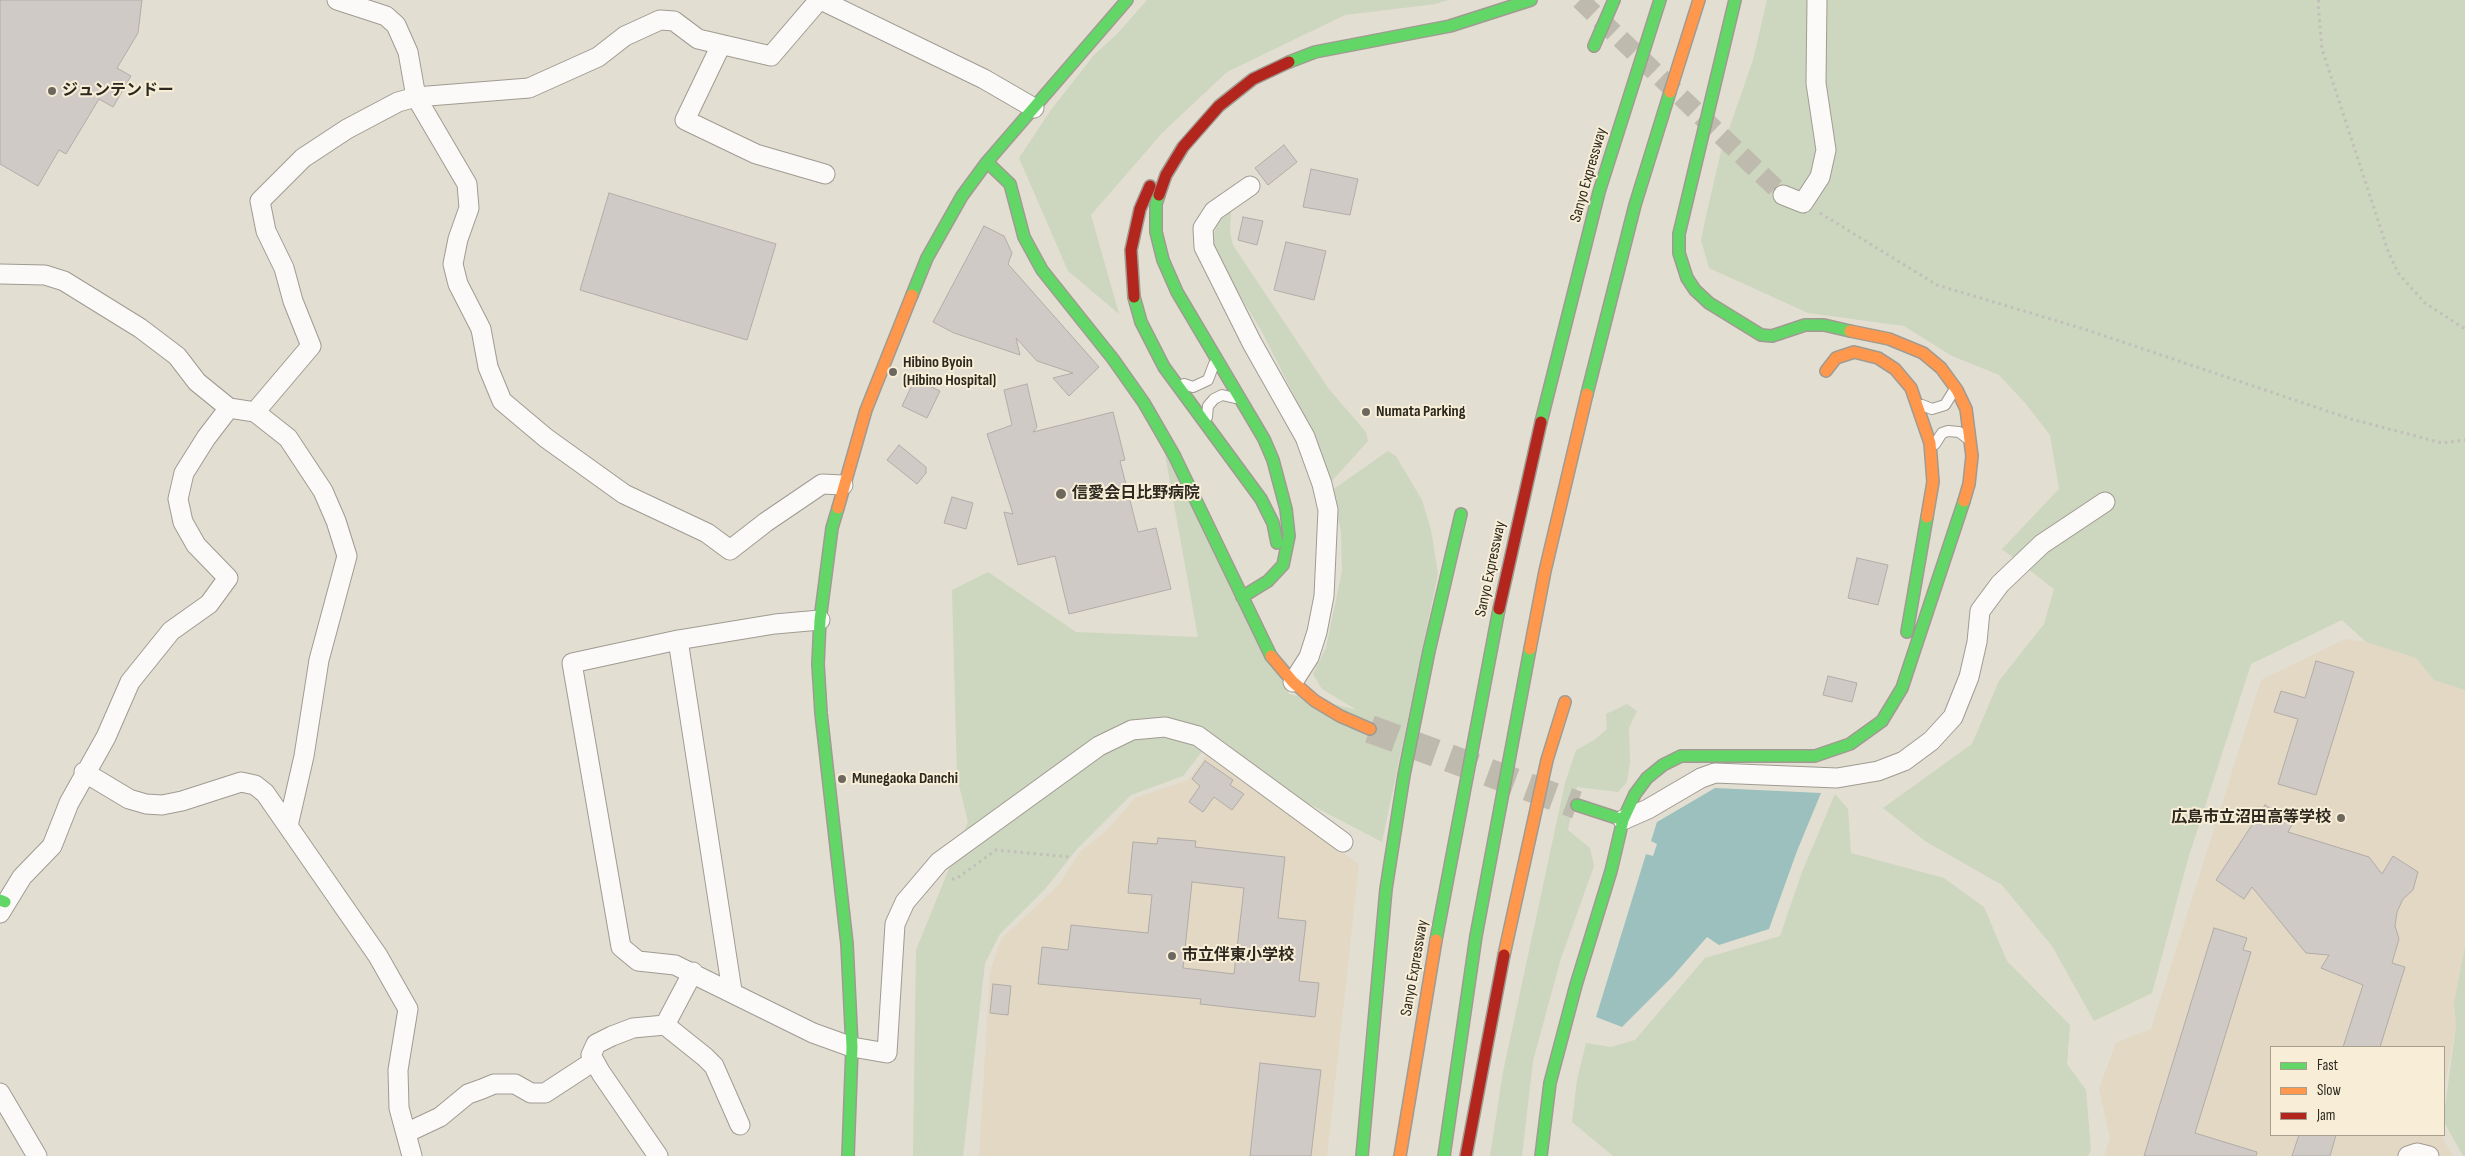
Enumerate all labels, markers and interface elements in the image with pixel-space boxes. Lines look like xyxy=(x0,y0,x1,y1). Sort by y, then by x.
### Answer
place label: ジュンテンドー xyxy=(62,81,174,101)
marker: ジュンテンドー xyxy=(46,85,58,97)
street label: Sanyo Expressway xyxy=(1566,126,1612,224)
place label: Hibino Byoin (Hibino Hospital) xyxy=(903,353,996,391)
marker: Hibino Byoin (Hibino Hospital) xyxy=(887,366,899,378)
place label: Numata Parking xyxy=(1376,402,1465,422)
marker: Numata Parking xyxy=(1360,406,1372,418)
place label: 信愛会日比野病院 xyxy=(1072,484,1200,504)
marker: 信愛会日比野病院 xyxy=(1054,487,1068,501)
street label: Sanyo Expressway xyxy=(1471,519,1511,619)
place label: Munegaoka Danchi xyxy=(852,769,958,789)
marker: Munegaoka Danchi xyxy=(836,773,848,785)
place label: 広島市立沼田高等学校 xyxy=(2171,808,2331,828)
marker: 広島市立沼田高等学校 xyxy=(2335,812,2347,824)
street label: Sanyo Expressway xyxy=(1397,918,1433,1018)
place label: 市立伴東小学校 xyxy=(1182,946,1294,966)
marker: 市立伴東小学校 xyxy=(1166,950,1178,962)
legend xyxy=(2270,1046,2445,1136)
text: Fast xyxy=(2317,1056,2338,1075)
text: Slow xyxy=(2317,1081,2341,1100)
text: Jam xyxy=(2317,1106,2335,1125)

